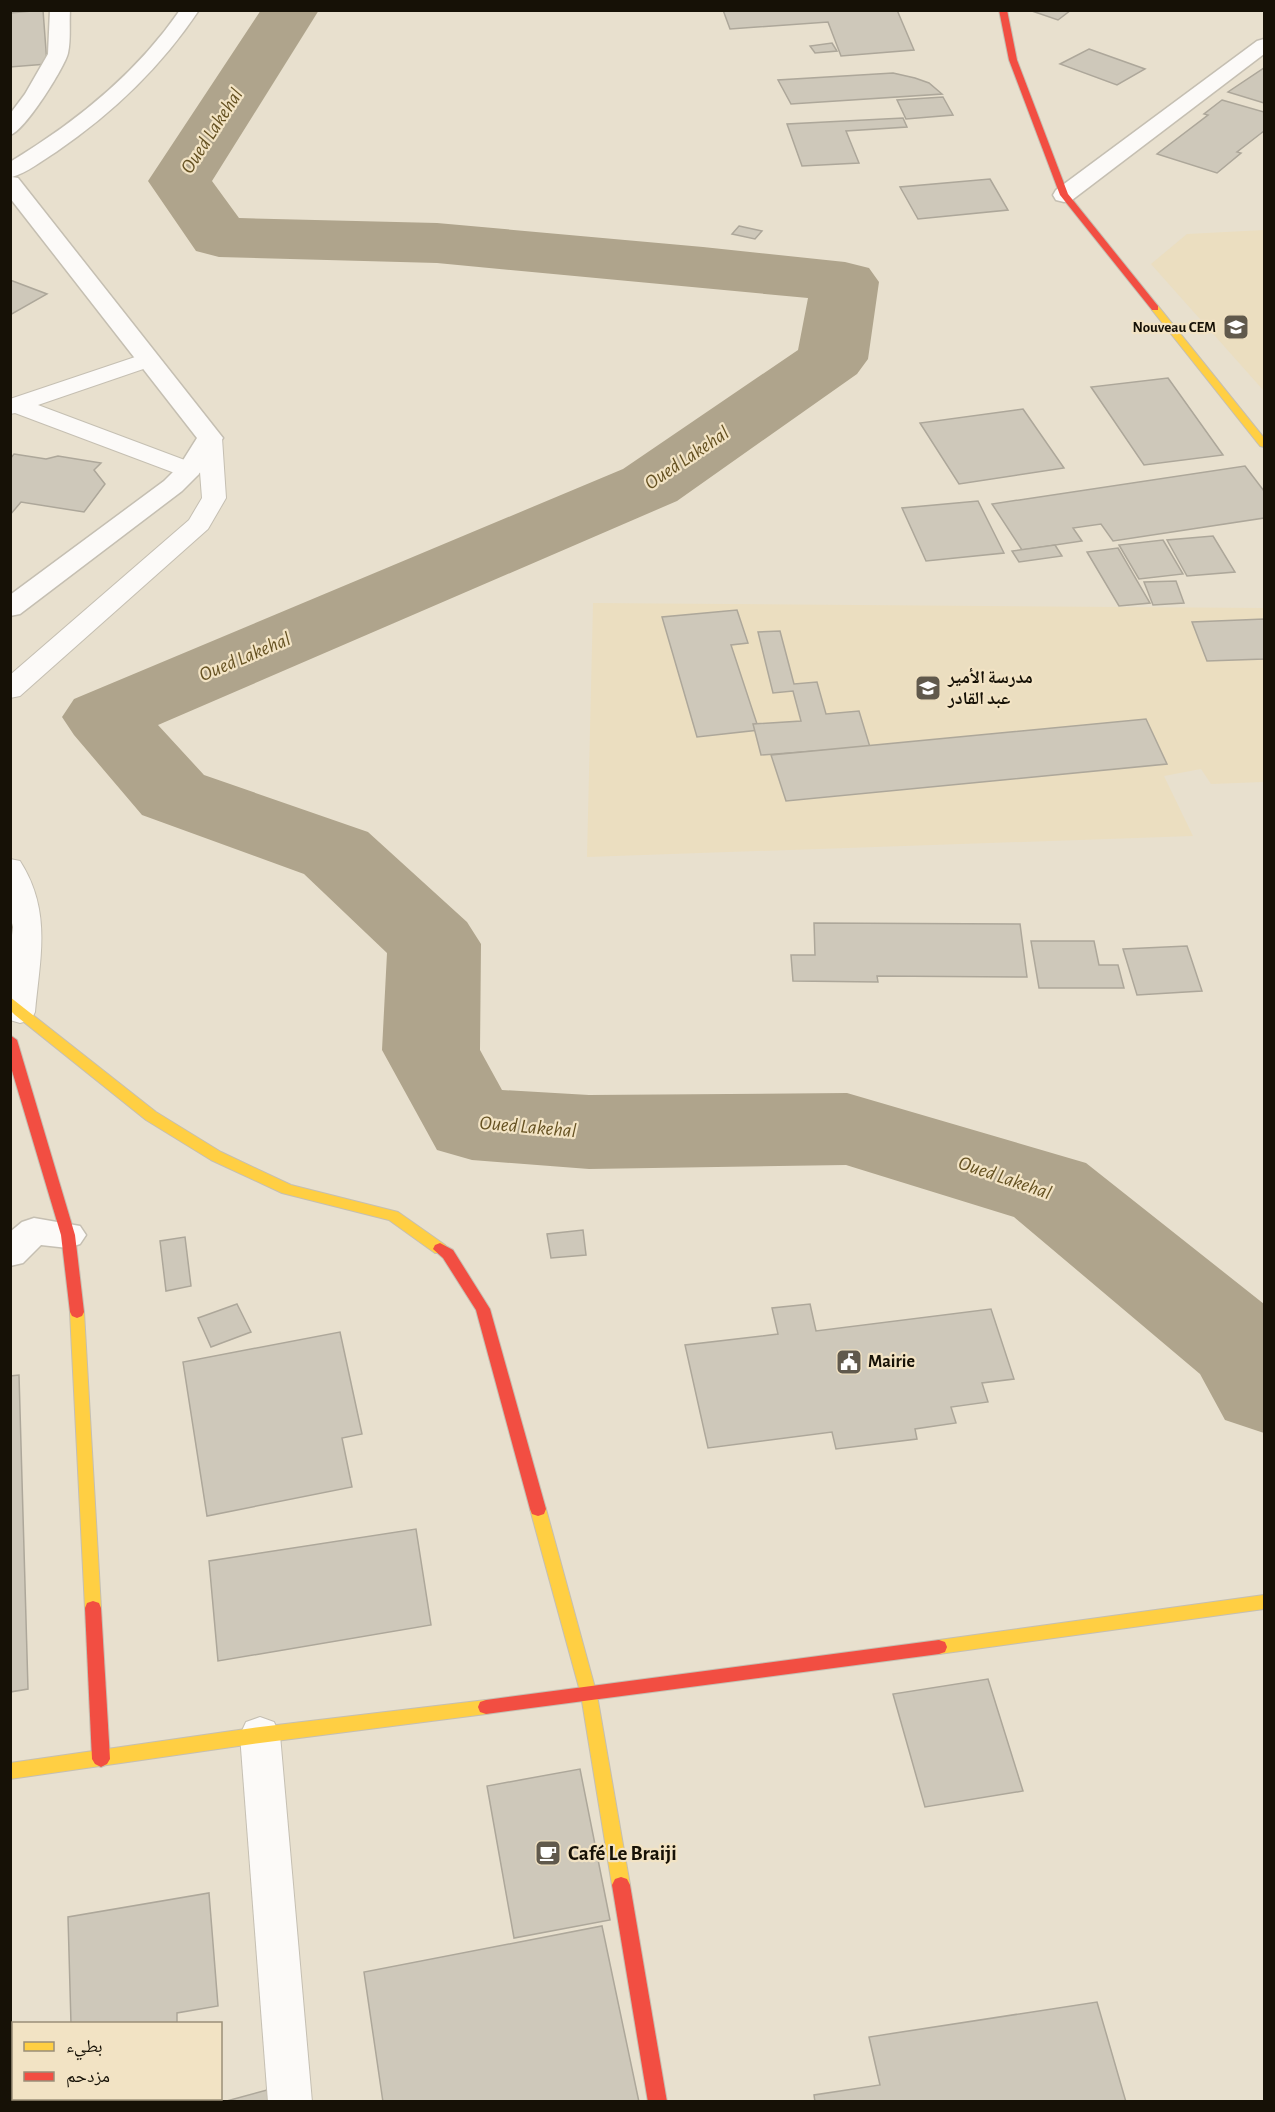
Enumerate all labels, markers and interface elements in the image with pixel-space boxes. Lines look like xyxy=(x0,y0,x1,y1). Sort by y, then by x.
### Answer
water label: Oued Lakehal xyxy=(177,85,247,177)
school or university icon: Nouveau CEM xyxy=(1221,312,1251,342)
place label: Nouveau CEM xyxy=(1133,320,1216,335)
water label: Oued Lakehal xyxy=(641,422,733,493)
water label: Oued Lakehal xyxy=(196,629,294,685)
place label: مدرسة الأمير عبد القادر xyxy=(947,668,1033,709)
school or university icon: مدرسة الأمير عبد القادر xyxy=(913,673,943,703)
water label: Oued Lakehal xyxy=(479,1113,577,1141)
water label: Oued Lakehal xyxy=(956,1153,1054,1203)
public building icon: Mairie xyxy=(834,1347,864,1377)
place label: Mairie xyxy=(868,1353,915,1371)
cafe icon: Café Le Braiji xyxy=(533,1838,563,1868)
place label: Café Le Braiji xyxy=(568,1843,677,1864)
legend xyxy=(12,2022,222,2100)
text: بطيء xyxy=(66,2038,103,2061)
text: مزدحم xyxy=(66,2068,110,2088)

